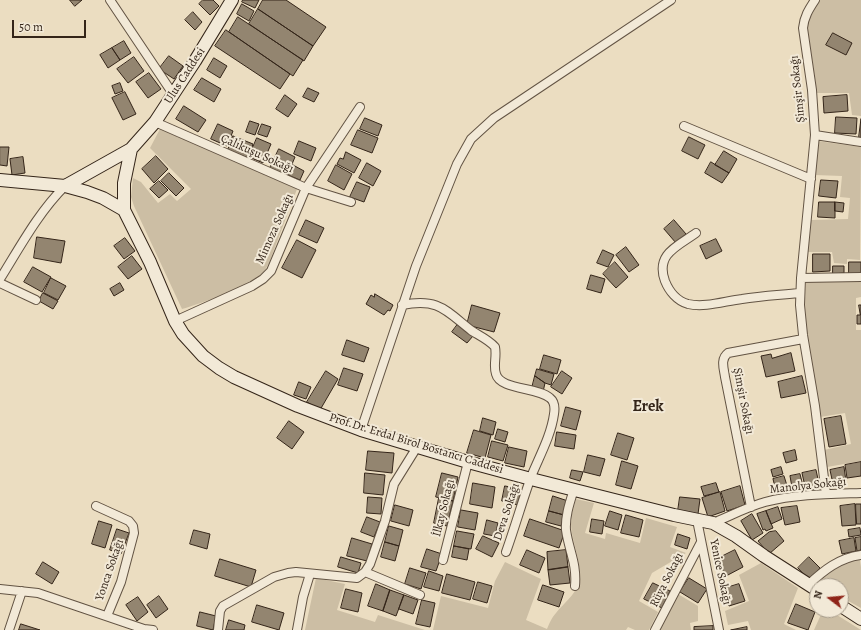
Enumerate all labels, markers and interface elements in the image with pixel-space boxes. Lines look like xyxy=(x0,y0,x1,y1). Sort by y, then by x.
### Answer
scale bar xyxy=(14,12,88,38)
text: 50 m xyxy=(19,19,43,35)
street label: Ulus Caddesi xyxy=(161,45,209,107)
street label: Şimşir Sokağı xyxy=(787,55,809,123)
street label: Çalıkuşu Sokağı xyxy=(218,131,296,177)
street label: Mimoza Sokağı xyxy=(253,192,297,266)
street label: Şimşir Sokağı xyxy=(729,366,757,436)
district label: Erek xyxy=(632,397,664,417)
street label: Prof.Dr. Erdal Birol Bostancı Caddesi xyxy=(327,411,505,477)
street label: Manolya Sokağı xyxy=(769,475,847,497)
street label: İlkay Sokağı xyxy=(430,478,458,538)
street label: Deva Sokağı xyxy=(491,481,523,543)
street label: Yonca Sokağı xyxy=(93,537,127,603)
street label: Yenice Sokağı xyxy=(706,538,734,606)
street label: Rüya Sokağı xyxy=(647,550,687,610)
north arrow xyxy=(809,578,849,618)
text: N xyxy=(810,589,826,601)

